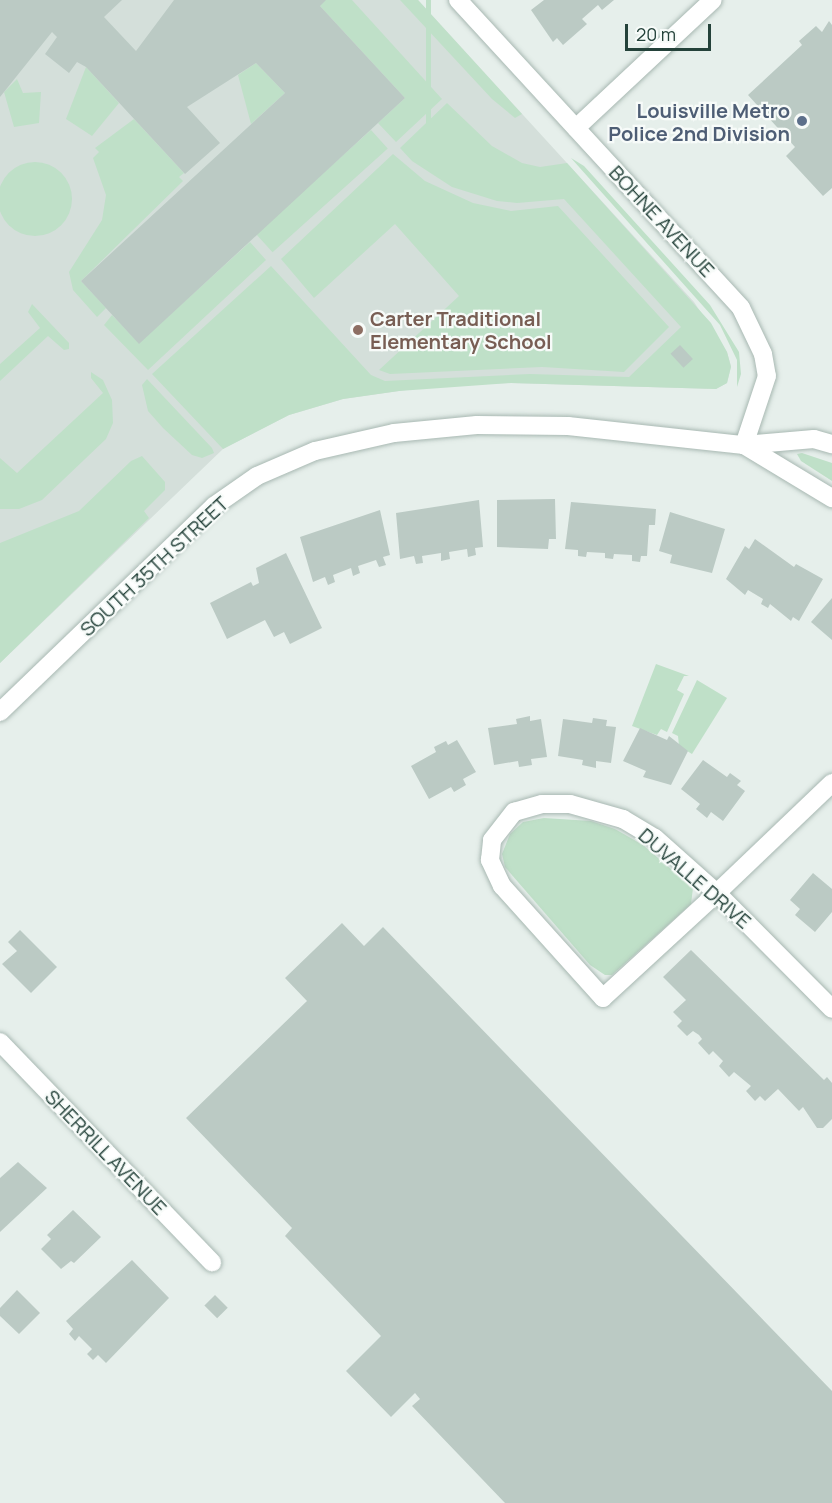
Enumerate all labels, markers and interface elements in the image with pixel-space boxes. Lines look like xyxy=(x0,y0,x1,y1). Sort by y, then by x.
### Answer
scale bar xyxy=(628,12,714,50)
text: 20 m xyxy=(636,22,676,46)
place label: Louisville Metro Police 2nd Division xyxy=(608,98,790,145)
marker: Louisville Metro Police 2nd Division xyxy=(795,114,809,128)
street label: BOHNE AVENUE xyxy=(604,160,720,282)
place label: Carter Traditional Elementary School xyxy=(370,306,552,353)
marker: Carter Traditional Elementary School xyxy=(351,323,365,337)
street label: SOUTH 35TH STREET xyxy=(75,491,233,641)
street label: DUVALLE DRIVE xyxy=(634,823,756,933)
street label: SHERRILL AVENUE xyxy=(40,1084,172,1220)

